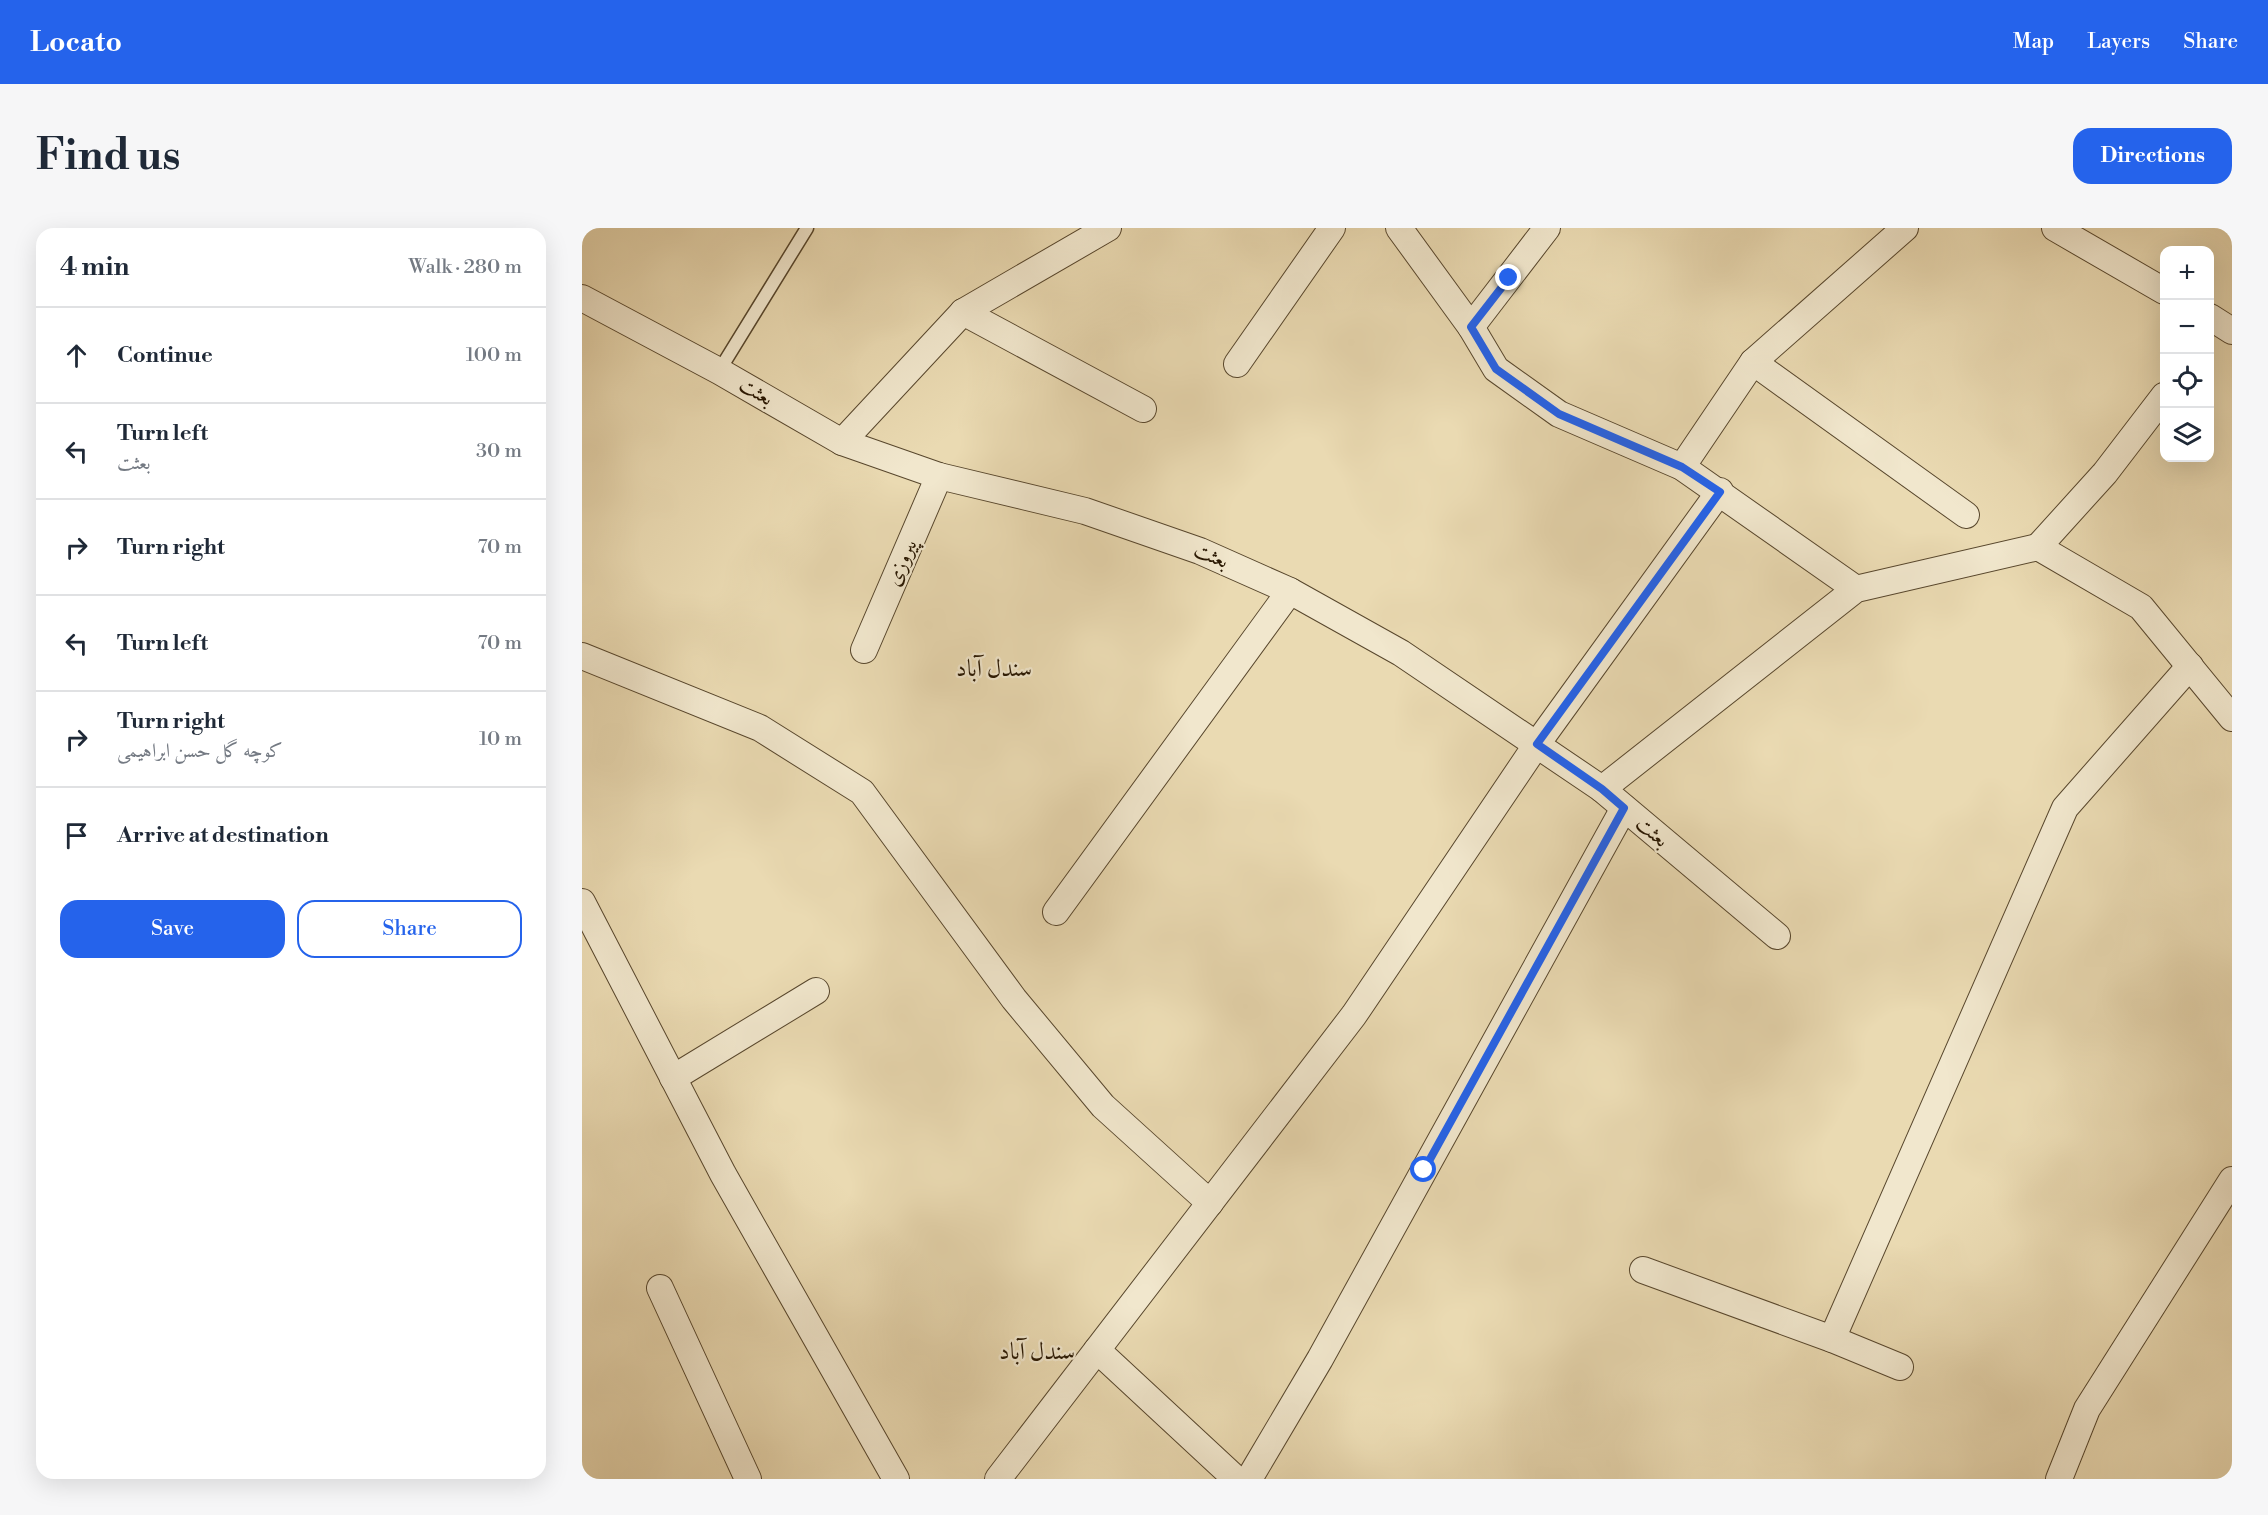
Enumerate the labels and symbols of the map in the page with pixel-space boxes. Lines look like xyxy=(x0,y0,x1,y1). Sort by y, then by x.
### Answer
route end xyxy=(1495,264,1521,290)
street label: بعثت xyxy=(734,372,778,412)
street label: پیروزی xyxy=(881,535,925,591)
street label: بعثت xyxy=(1190,537,1232,575)
district label: سندل آباد xyxy=(956,654,1032,684)
street label: بعثت xyxy=(1630,811,1674,853)
route start xyxy=(1410,1156,1436,1182)
district label: سندل آباد xyxy=(999,1337,1075,1367)

